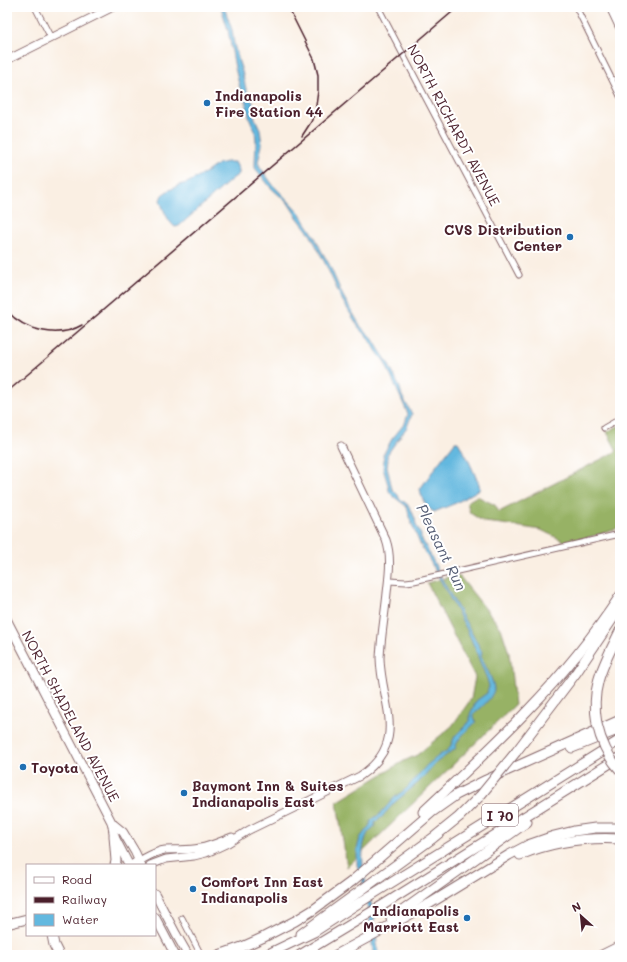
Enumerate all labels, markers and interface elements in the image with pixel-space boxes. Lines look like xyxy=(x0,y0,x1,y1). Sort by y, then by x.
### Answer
street label: NORTH RICHARDT AVENUE xyxy=(403,41,505,209)
place label: Indianapolis Fire Station 44 xyxy=(215,86,323,121)
marker: Indianapolis Fire Station 44 xyxy=(202,98,212,108)
place label: CVS Distribution Center xyxy=(444,220,562,255)
marker: CVS Distribution Center xyxy=(565,232,575,242)
water label: Pleasant Run xyxy=(412,500,472,594)
street label: NORTH SHADELAND AVENUE xyxy=(18,627,124,805)
place label: Toyota xyxy=(31,758,79,777)
marker: Toyota xyxy=(18,762,28,772)
place label: Baymont Inn & Suites Indianapolis East xyxy=(192,776,343,811)
marker: Baymont Inn & Suites Indianapolis East xyxy=(179,788,189,798)
road number: I 70 xyxy=(482,804,518,826)
legend xyxy=(26,864,156,936)
text: Road xyxy=(62,871,92,887)
place label: Comfort Inn East Indianapolis xyxy=(201,872,323,907)
marker: Comfort Inn East Indianapolis xyxy=(188,884,198,894)
text: Railway xyxy=(62,891,107,907)
north arrow xyxy=(561,896,601,936)
text: N xyxy=(569,898,583,915)
place label: Indianapolis Marriott East xyxy=(363,901,459,936)
text: Water xyxy=(62,911,99,927)
marker: Indianapolis Marriott East xyxy=(462,913,472,923)

